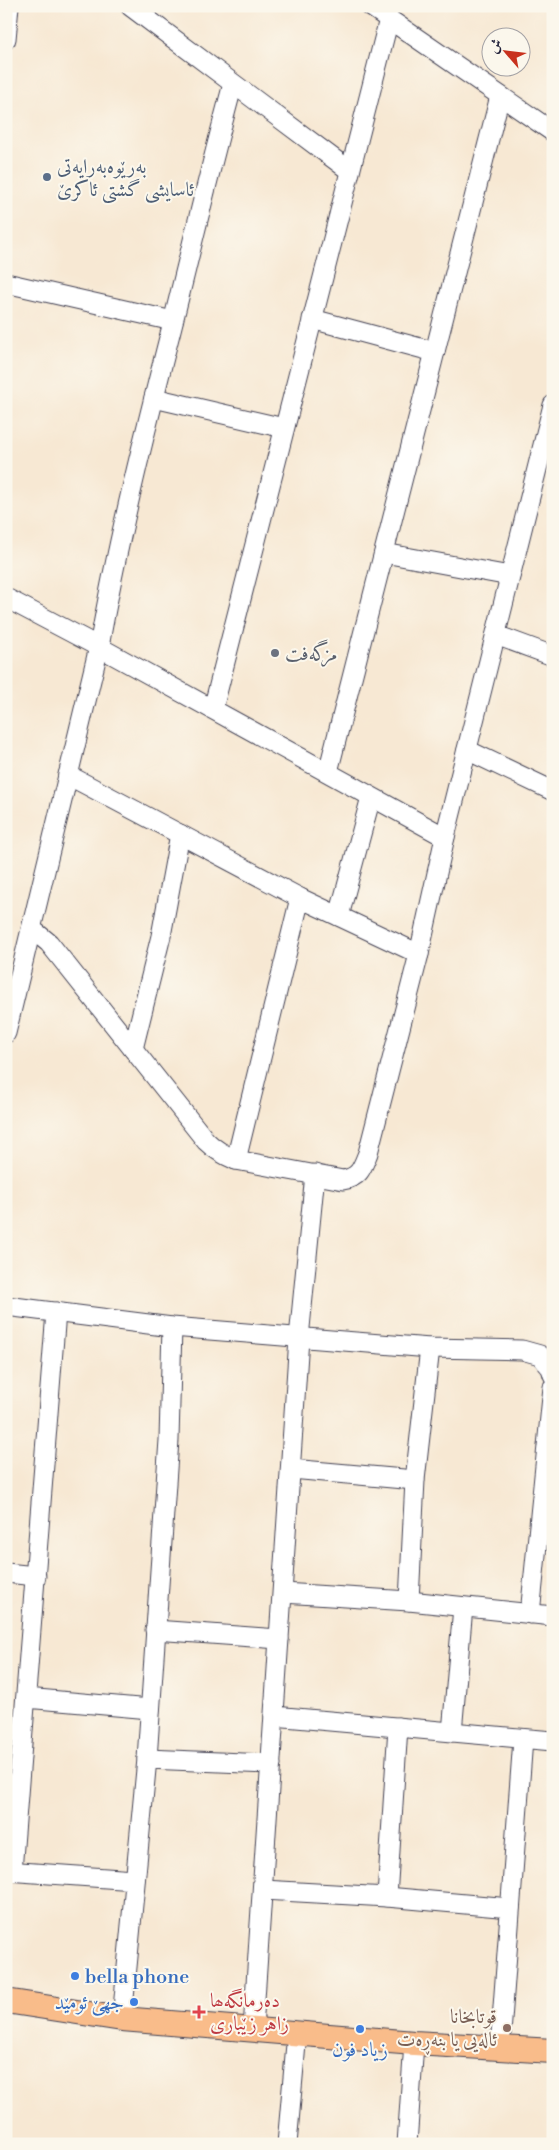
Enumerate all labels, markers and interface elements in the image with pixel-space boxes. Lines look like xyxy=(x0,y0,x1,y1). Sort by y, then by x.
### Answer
north arrow xyxy=(482,28,532,78)
text: ش xyxy=(484,36,507,57)
place label: بەرێوەبەرایەتی ئاسایشی گشتی ئاکرێ xyxy=(57,155,194,204)
marker: بەرێوەبەرایەتی ئاسایشی گشتی ئاکرێ xyxy=(41,171,53,183)
place label: مزگەفت xyxy=(285,639,337,667)
marker: مزگەفت xyxy=(269,647,281,659)
place label: bella phone xyxy=(85,1965,189,1990)
marker: bella phone xyxy=(69,1970,81,1982)
place label: دەرمانگەھا زاهر زێباری xyxy=(210,1988,289,2037)
place label: جھێ ئومێد xyxy=(55,1991,124,2016)
marker: جھێ ئومێد xyxy=(128,1996,140,2008)
marker: دەرمانگەھا زاهر زێباری xyxy=(192,2005,206,2019)
place label: قوتابخانا ئالەیی یا بنەڕەت xyxy=(397,2005,497,2055)
marker: قوتابخانا ئالەیی یا بنەڕەت xyxy=(501,2022,513,2034)
marker: زياد فون xyxy=(354,2023,366,2035)
place label: زياد فون xyxy=(332,2038,388,2063)

